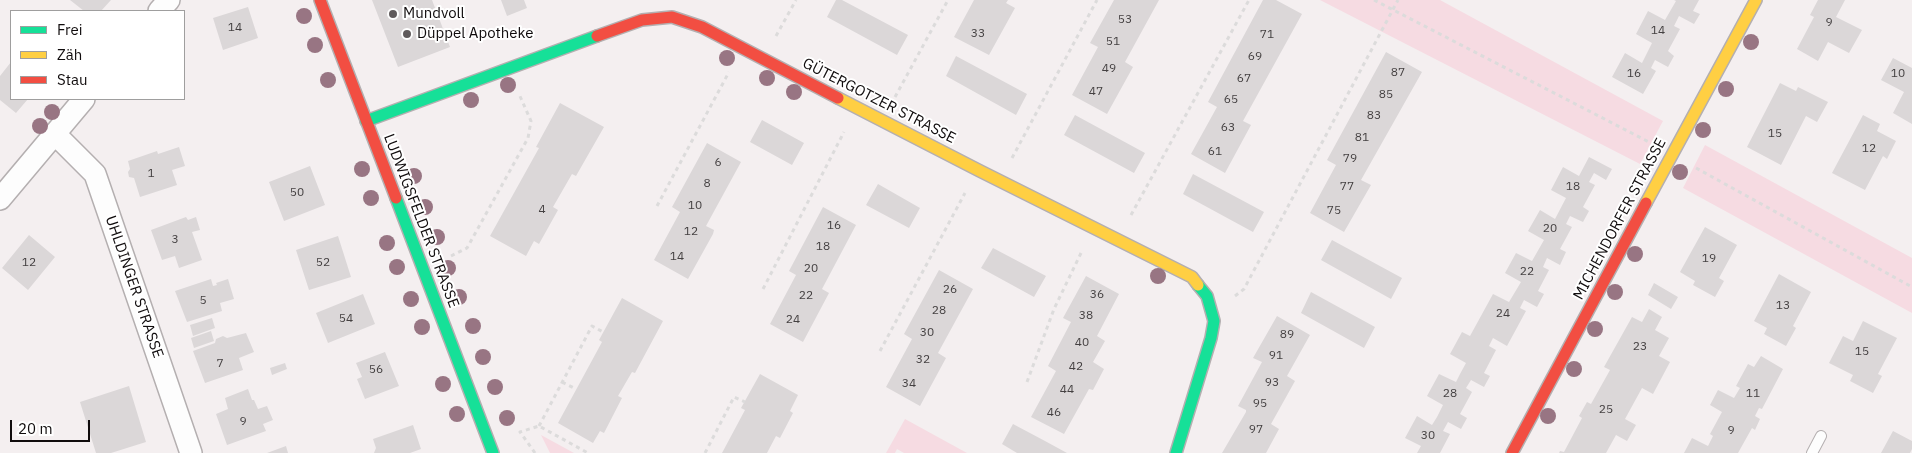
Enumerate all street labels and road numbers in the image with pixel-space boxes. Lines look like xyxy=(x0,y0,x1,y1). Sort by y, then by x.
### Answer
street label: GÜTERGOTZER STRASSE xyxy=(799,54,959,148)
street label: LUDWIGSFELDER STRASSE xyxy=(379,132,463,310)
street label: MICHENDORFER STRASSE xyxy=(1570,135,1670,303)
street label: UHLDINGER STRASSE xyxy=(101,213,167,361)

